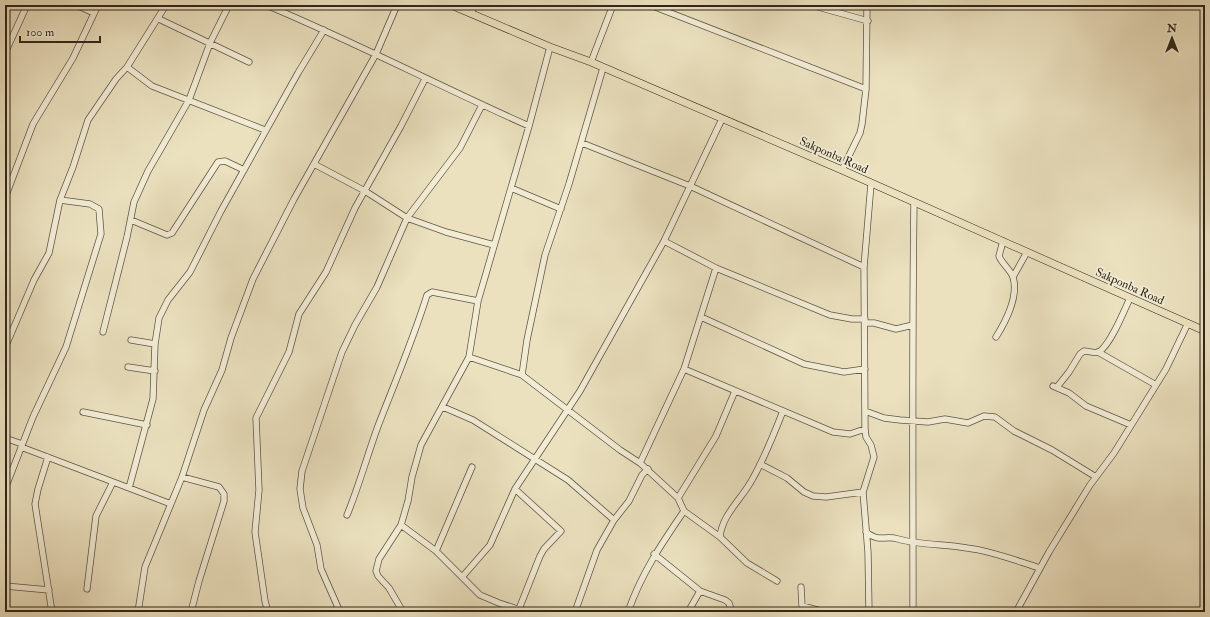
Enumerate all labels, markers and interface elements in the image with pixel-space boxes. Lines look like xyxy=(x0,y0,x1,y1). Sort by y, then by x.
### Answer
scale bar xyxy=(20,18,100,44)
north arrow xyxy=(1152,18,1192,58)
text: N xyxy=(1166,22,1178,35)
text: 100 m xyxy=(26,25,55,40)
street label: Sakponba Road xyxy=(797,134,871,177)
street label: Sakponba Road xyxy=(1093,265,1167,308)

